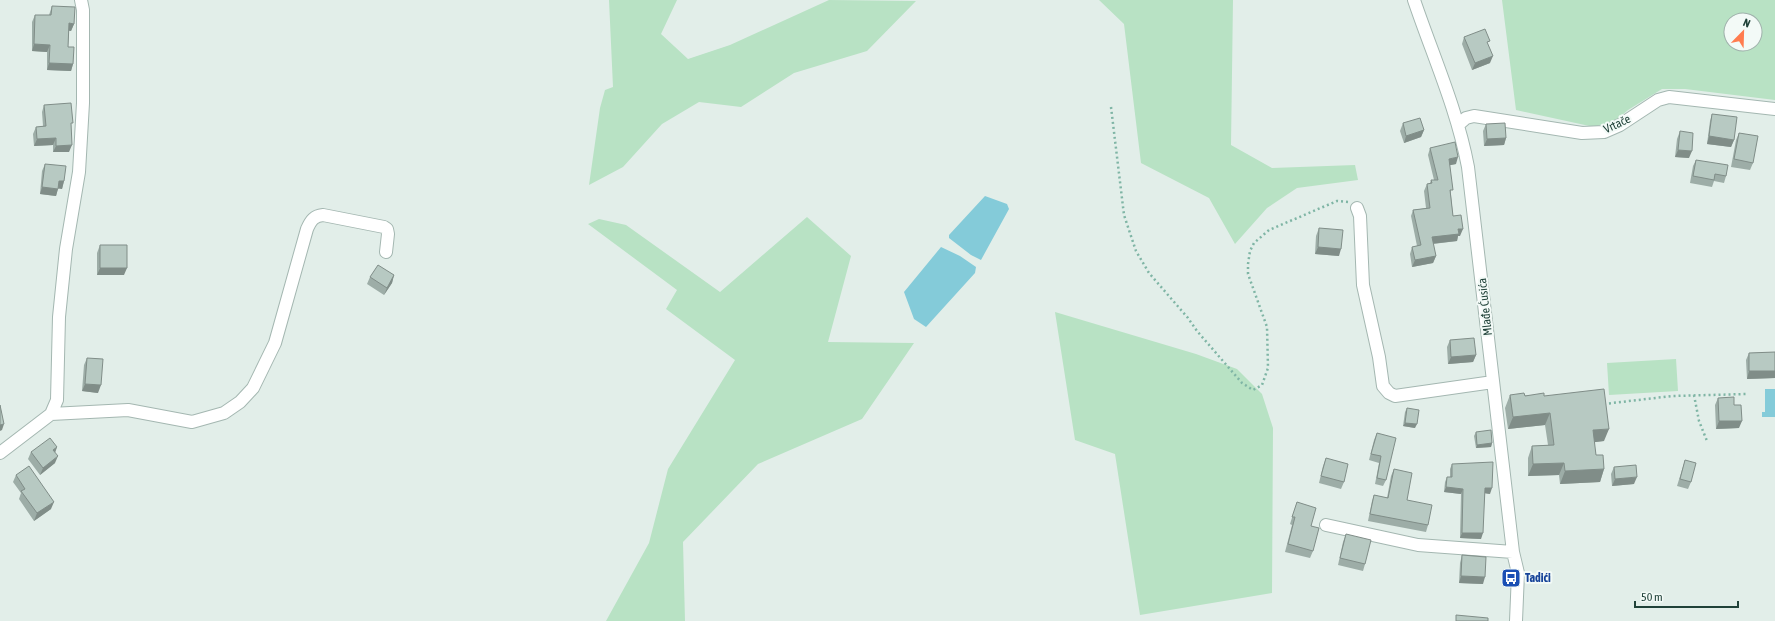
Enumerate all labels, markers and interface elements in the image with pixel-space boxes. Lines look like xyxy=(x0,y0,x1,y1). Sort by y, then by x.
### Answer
north arrow xyxy=(1723,12,1763,52)
text: N xyxy=(1742,16,1752,30)
street label: Vrtače xyxy=(1601,112,1633,136)
street label: Mlađe Ćusića xyxy=(1475,277,1495,337)
bus stop icon: Tadići xyxy=(1500,567,1522,589)
place label: Tadići xyxy=(1525,571,1551,585)
scale bar xyxy=(1635,583,1738,609)
text: 50 m xyxy=(1641,590,1663,604)

